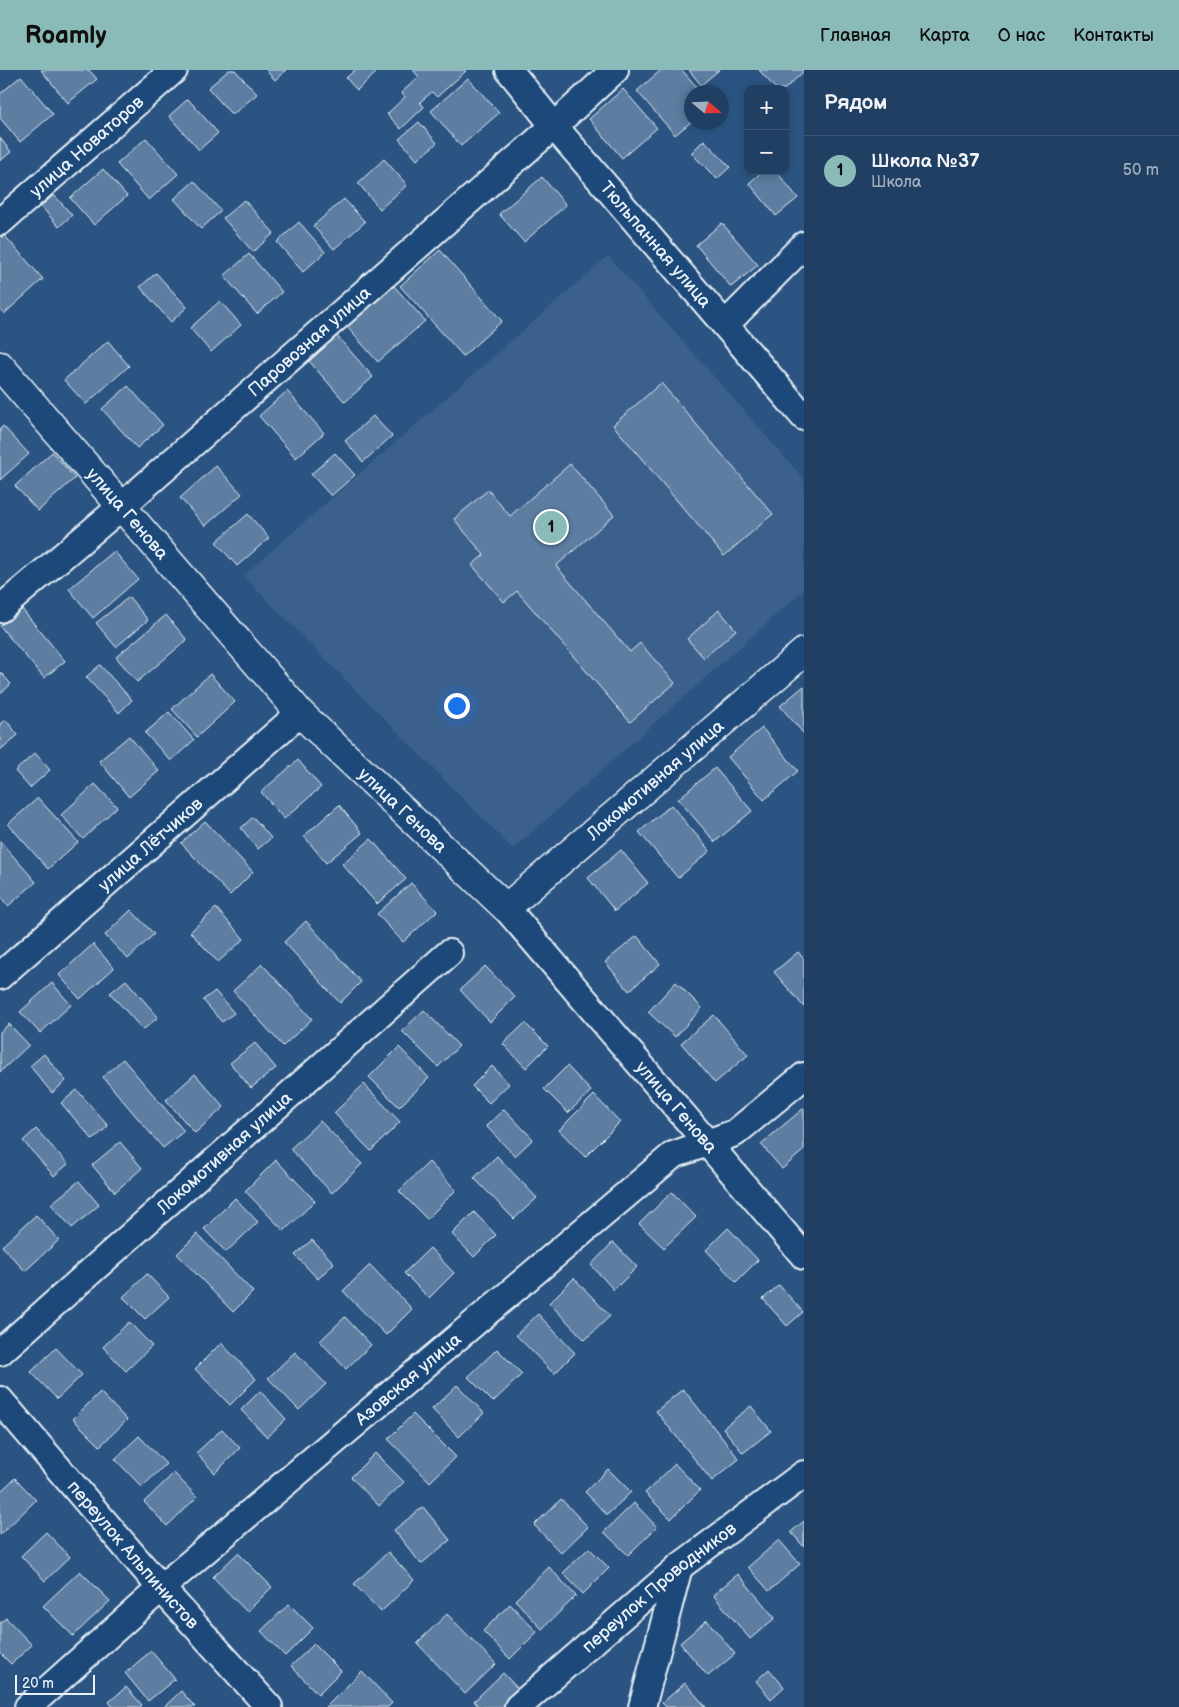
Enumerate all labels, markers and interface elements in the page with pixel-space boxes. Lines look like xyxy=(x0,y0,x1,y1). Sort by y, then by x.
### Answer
text: Roamly xyxy=(25,21,106,50)
text: Главная xyxy=(820,25,891,46)
text: Карта xyxy=(919,25,970,46)
text: О нас xyxy=(998,25,1045,46)
text: Контакты xyxy=(1073,25,1154,46)
north arrow xyxy=(684,85,729,130)
map controls xyxy=(744,85,789,175)
button: + xyxy=(744,85,789,130)
text: Рядом xyxy=(824,90,887,115)
street label: улица Новаторов xyxy=(26,91,148,202)
button: − xyxy=(744,130,789,175)
text: Школа №37 xyxy=(871,150,980,173)
text: 1 xyxy=(837,161,843,180)
text: 50 m xyxy=(1123,161,1159,180)
text: Школа xyxy=(871,173,921,192)
street label: Тюльпанная улица xyxy=(595,177,716,312)
street label: Паровозная улица xyxy=(244,282,376,401)
street label: улица Генова xyxy=(82,464,173,564)
pin: 1 xyxy=(535,508,567,546)
your location xyxy=(444,693,470,719)
street label: Локомотивная улица xyxy=(582,715,729,846)
street label: улица Генова xyxy=(354,764,451,858)
street label: улица Лётчиков xyxy=(94,793,208,896)
street label: улица Генова xyxy=(631,1057,721,1158)
street label: Локомотивная улица xyxy=(152,1087,297,1219)
street label: Азовская улица xyxy=(350,1329,466,1431)
street label: переулок Альпинистов xyxy=(63,1476,203,1634)
street label: переулок Проводников xyxy=(578,1518,741,1657)
scale bar xyxy=(15,1672,95,1695)
text: 20 m xyxy=(22,1675,54,1692)

